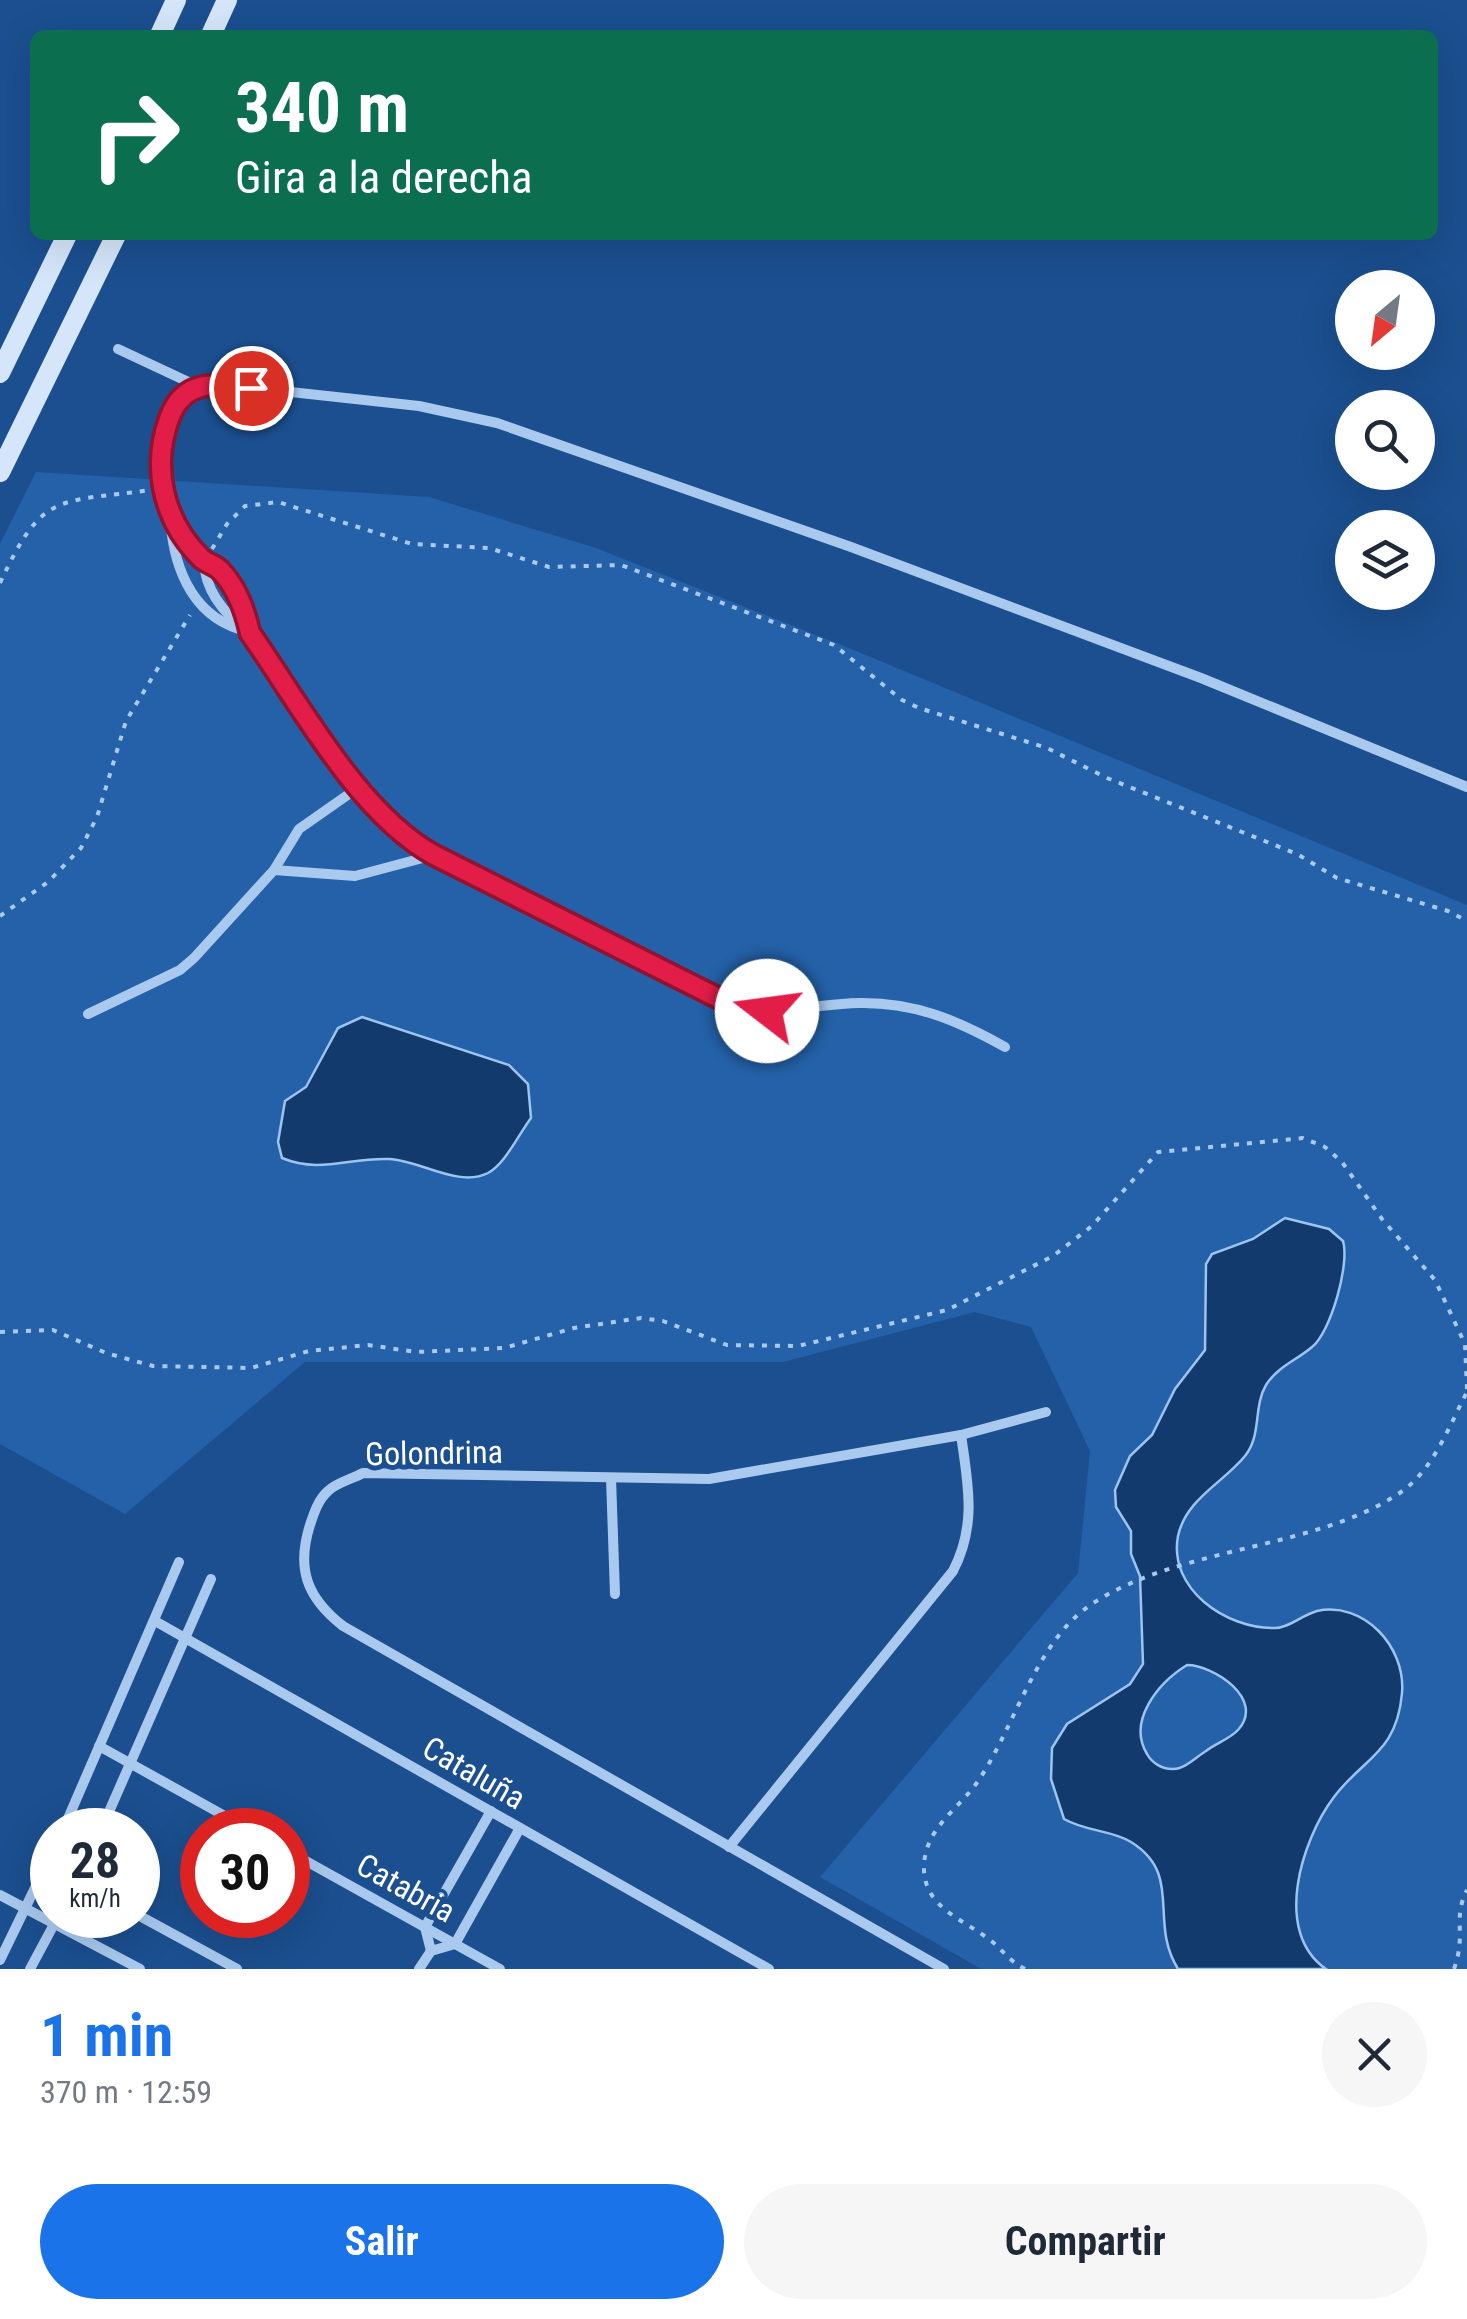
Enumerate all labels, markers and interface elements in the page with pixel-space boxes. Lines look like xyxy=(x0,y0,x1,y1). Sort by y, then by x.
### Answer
text: 340 m xyxy=(235,67,409,149)
icon: right xyxy=(70,70,200,200)
text: Gira a la derecha xyxy=(235,151,533,204)
north arrow xyxy=(1335,270,1435,370)
map controls xyxy=(1335,270,1435,610)
pin xyxy=(209,346,294,431)
icon: arrive xyxy=(224,361,279,416)
button: search xyxy=(1335,390,1435,490)
button: layers xyxy=(1335,510,1435,610)
position arrow xyxy=(715,959,819,1063)
street label: Golondrina xyxy=(365,1433,503,1473)
street label: Cataluña xyxy=(416,1729,532,1817)
speed limit sign: 30 xyxy=(180,1808,310,1938)
text: 28 xyxy=(70,1832,120,1890)
street label: Catabria xyxy=(350,1846,462,1930)
text: km/h xyxy=(69,1884,121,1913)
text: 1 min xyxy=(40,2000,173,2071)
button: close xyxy=(1322,2002,1427,2107)
text: 370 m · 12:59 xyxy=(40,2073,212,2111)
button: Salir xyxy=(40,2184,724,2299)
button: Compartir xyxy=(744,2184,1427,2299)

